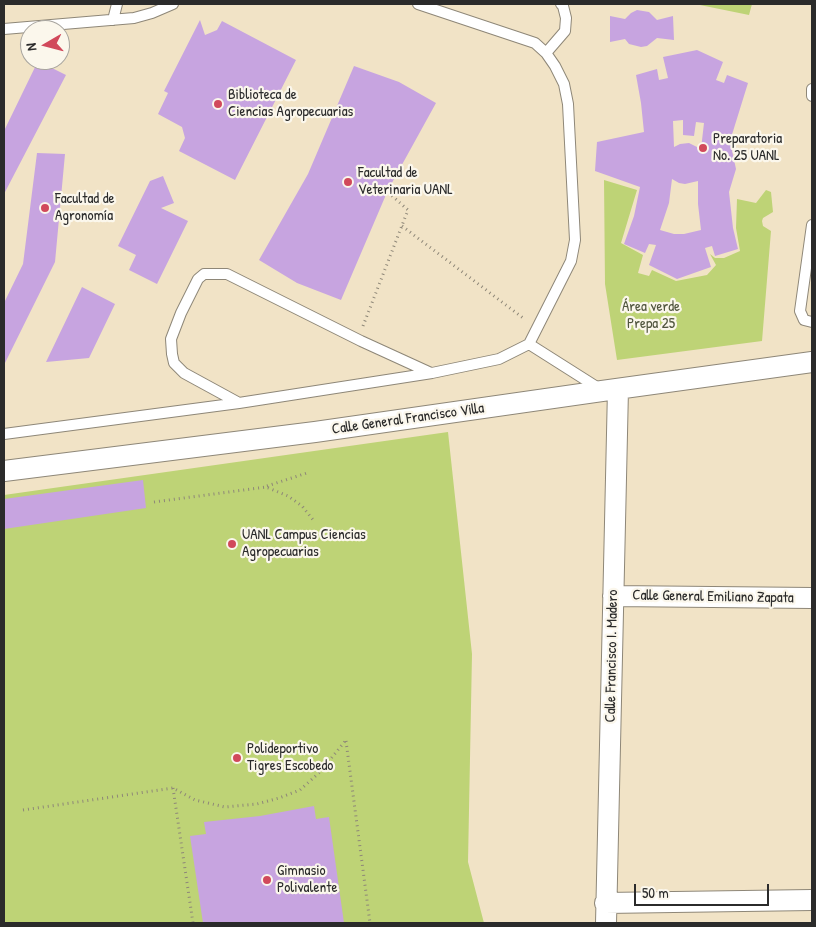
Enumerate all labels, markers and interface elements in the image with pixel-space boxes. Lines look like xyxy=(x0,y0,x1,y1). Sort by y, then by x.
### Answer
north arrow xyxy=(20,20,70,70)
text: N xyxy=(21,42,41,52)
place label: Biblioteca de Ciencias Agropecuarias xyxy=(228,86,353,121)
marker: Biblioteca de Ciencias Agropecuarias xyxy=(212,98,224,110)
place label: Preparatoria No. 25 UANL xyxy=(713,130,782,165)
marker: Preparatoria No. 25 UANL xyxy=(697,142,709,154)
place label: Facultad de Veterinaria UANL xyxy=(358,164,453,199)
marker: Facultad de Veterinaria UANL xyxy=(342,176,354,188)
place label: Facultad de Agronomía xyxy=(55,190,114,225)
marker: Facultad de Agronomía xyxy=(39,202,51,214)
park label: Área verde Prepa 25 xyxy=(622,298,680,333)
street label: Calle General Francisco Villa xyxy=(331,399,485,439)
place label: UANL Campus Ciencias Agropecuarias xyxy=(242,526,366,561)
marker: UANL Campus Ciencias Agropecuarias xyxy=(226,538,238,550)
street label: Calle General Emiliano Zapata xyxy=(632,587,794,607)
street label: Calle Francisco I. Madero xyxy=(602,589,622,723)
place label: Polideportivo Tigres Escobedo xyxy=(247,740,333,775)
marker: Polideportivo Tigres Escobedo xyxy=(231,752,243,764)
place label: Gimnasio Polivalente xyxy=(277,862,337,897)
marker: Gimnasio Polivalente xyxy=(261,874,273,886)
scale bar xyxy=(636,874,771,906)
text: 50 m xyxy=(642,882,669,903)

